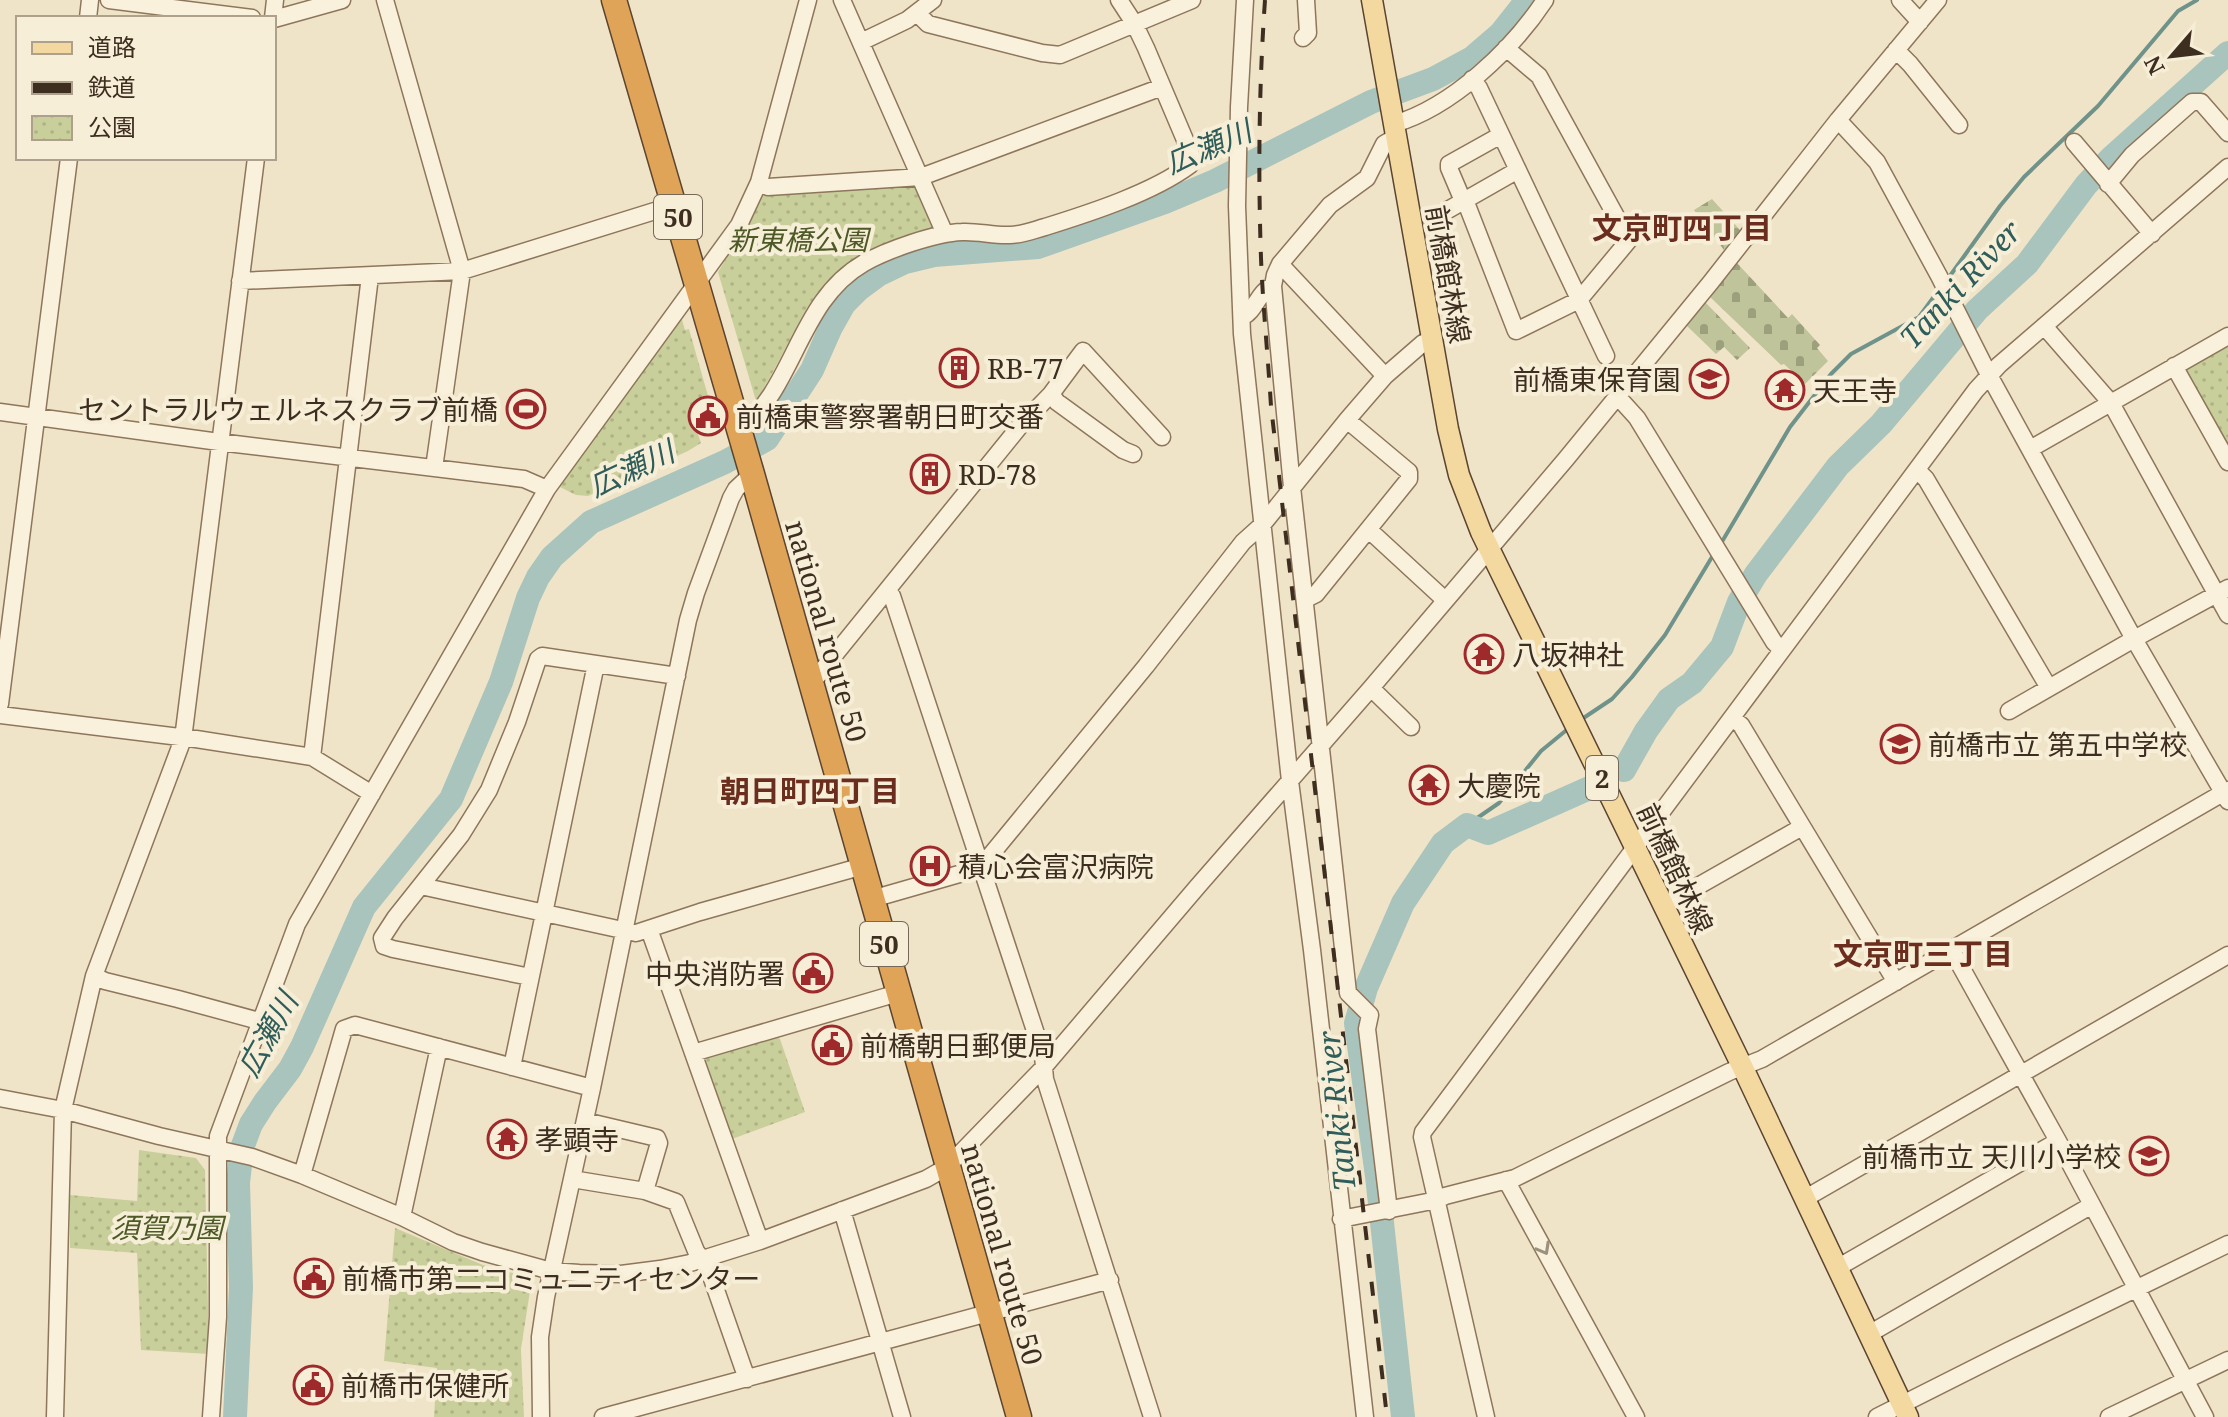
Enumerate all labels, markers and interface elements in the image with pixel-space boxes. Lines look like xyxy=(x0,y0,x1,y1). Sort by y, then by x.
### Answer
legend xyxy=(16,16,276,160)
north arrow xyxy=(2132,16,2212,96)
text: 道路 xyxy=(88,30,136,63)
text: N xyxy=(2136,51,2171,81)
text: 鉄道 xyxy=(88,70,136,103)
water label: 広瀬川 xyxy=(1159,108,1260,182)
text: 公園 xyxy=(88,110,136,143)
road number: 50 xyxy=(654,195,702,239)
street label: 前橋館林線 xyxy=(1418,202,1480,346)
district label: 文京町四丁目 xyxy=(1592,207,1772,248)
water label: Tanki River xyxy=(1890,211,2030,357)
park label: 新東橋公園 xyxy=(728,220,872,258)
building icon: RB-77 xyxy=(938,347,980,389)
place label: RB-77 xyxy=(987,349,1064,387)
school or university icon: 前橋東保育園 xyxy=(1688,358,1730,400)
place label: 前橋東保育園 xyxy=(1513,360,1681,398)
temple icon: 天王寺 xyxy=(1764,369,1806,411)
place label: 天王寺 xyxy=(1813,371,1897,409)
sports icon: セントラルウェルネスクラブ前橋 xyxy=(505,388,547,430)
place label: セントラルウェルネスクラブ前橋 xyxy=(78,390,498,428)
public building icon: 前橋東警察署朝日町交番 xyxy=(687,395,729,437)
place label: 前橋東警察署朝日町交番 xyxy=(736,397,1044,435)
water label: 広瀬川 xyxy=(582,429,683,506)
building icon: RD-78 xyxy=(909,453,951,495)
place label: RD-78 xyxy=(958,455,1037,493)
street label: national route 50 xyxy=(777,516,877,746)
temple icon: 八坂神社 xyxy=(1463,633,1505,675)
place label: 八坂神社 xyxy=(1512,635,1624,673)
school or university icon: 前橋市立 第五中学校 xyxy=(1879,723,1921,765)
place label: 前橋市立 第五中学校 xyxy=(1928,725,2187,763)
road number: 2 xyxy=(1586,756,1618,800)
temple icon: 大慶院 xyxy=(1408,764,1450,806)
place label: 大慶院 xyxy=(1457,766,1541,804)
district label: 朝日町四丁目 xyxy=(720,770,900,811)
street label: 前橋館林線 xyxy=(1629,797,1723,939)
hospital icon: 積心会富沢病院 xyxy=(909,845,951,887)
place label: 積心会富沢病院 xyxy=(958,847,1154,885)
road number: 50 xyxy=(860,922,908,966)
district label: 文京町三丁目 xyxy=(1833,933,2013,974)
public building icon: 中央消防署 xyxy=(792,952,834,994)
place label: 中央消防署 xyxy=(645,954,785,992)
water label: 広瀬川 xyxy=(227,982,308,1083)
public building icon: 前橋朝日郵便局 xyxy=(811,1024,853,1066)
place label: 前橋朝日郵便局 xyxy=(860,1026,1056,1064)
water label: Tanki River xyxy=(1307,1028,1365,1193)
temple icon: 孝顕寺 xyxy=(486,1118,528,1160)
place label: 孝顕寺 xyxy=(535,1120,619,1158)
school or university icon: 前橋市立 天川小学校 xyxy=(2128,1135,2170,1177)
place label: 前橋市立 天川小学校 xyxy=(1862,1137,2121,1175)
street label: national route 50 xyxy=(953,1139,1053,1369)
park label: 須賀乃園 xyxy=(111,1208,227,1246)
one-way arrow xyxy=(1534,1240,1550,1254)
public building icon: 前橋市第二コミュニティセンター xyxy=(293,1257,335,1299)
place label: 前橋市第二コミュニティセンター xyxy=(342,1259,760,1297)
public building icon: 前橋市保健所 xyxy=(292,1364,334,1406)
place label: 前橋市保健所 xyxy=(341,1366,509,1404)

